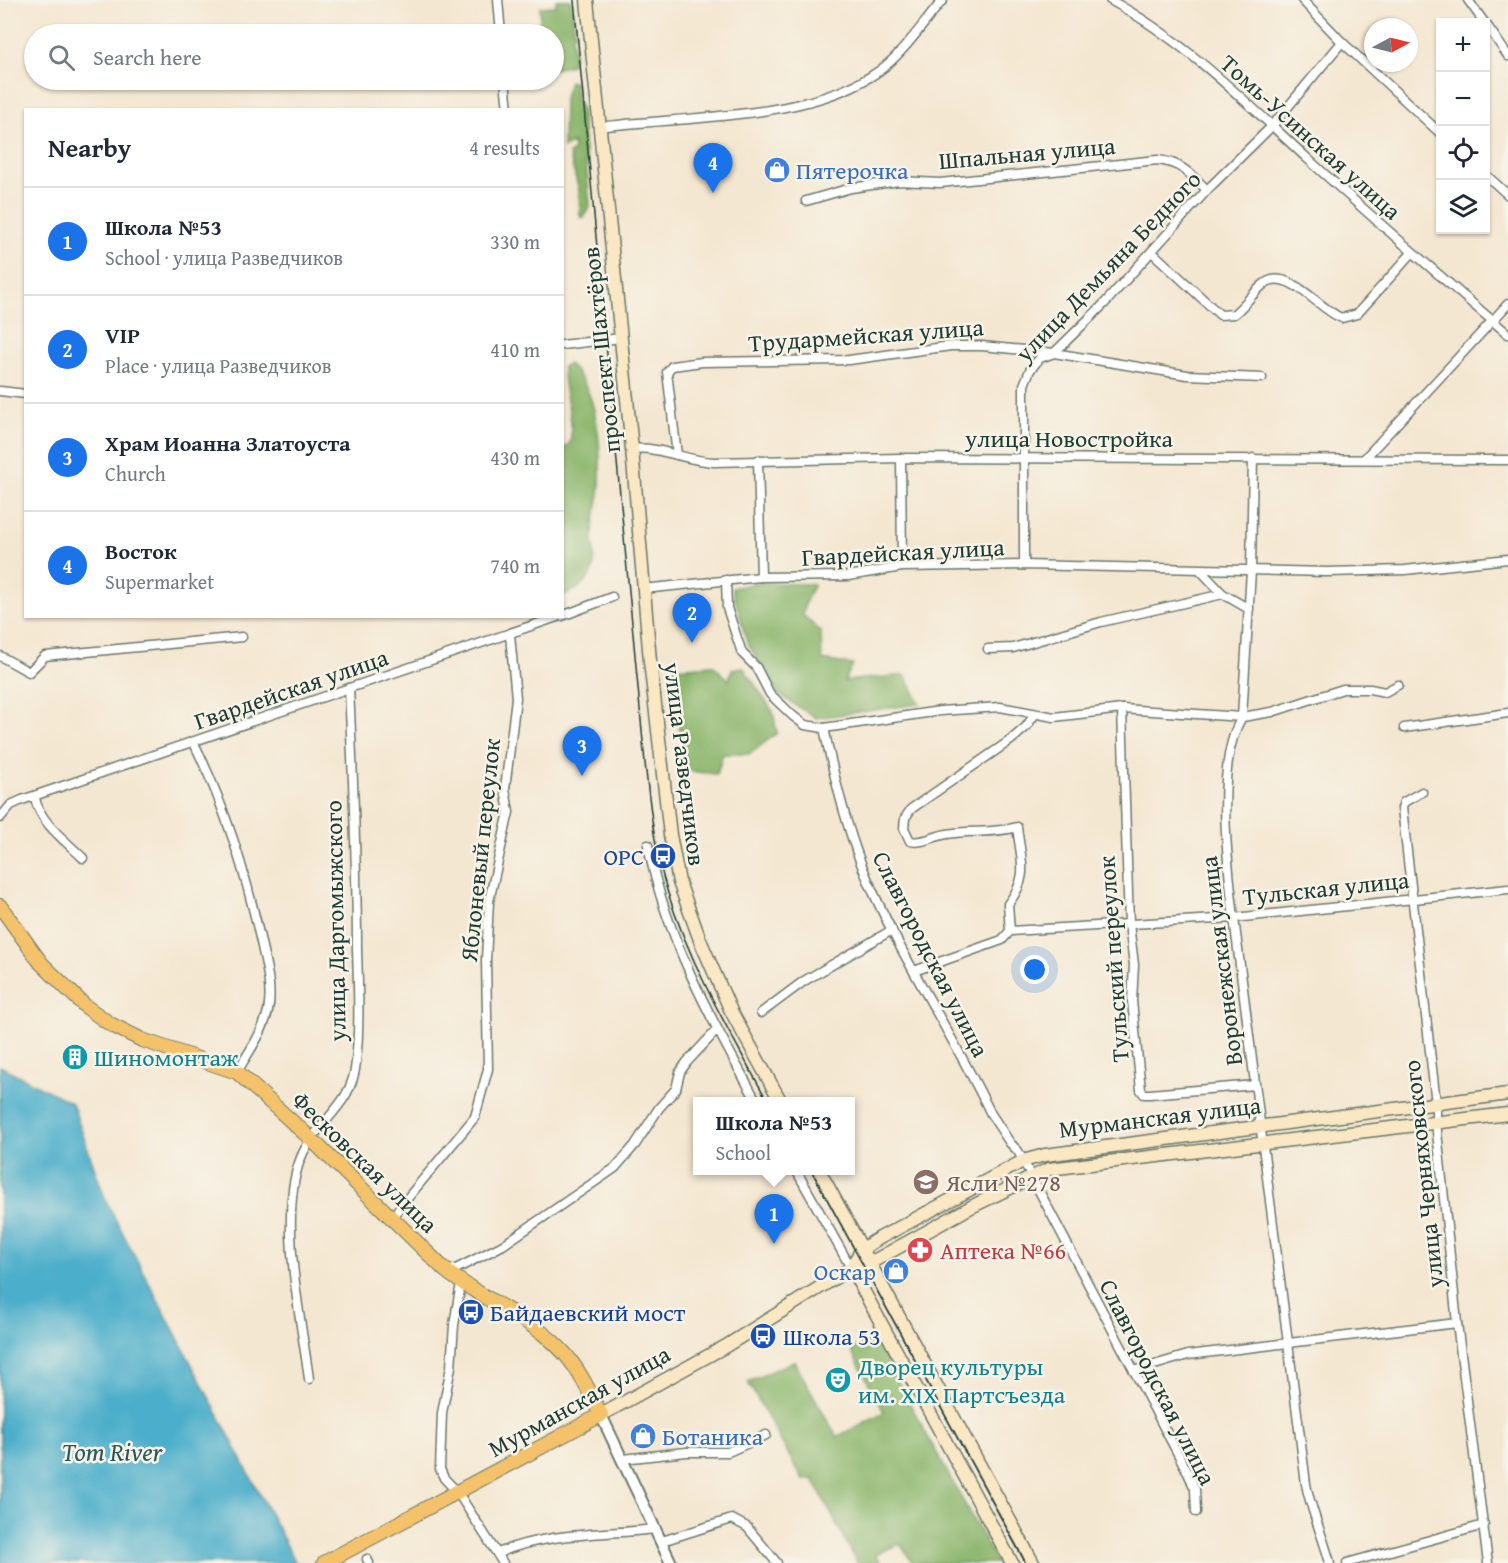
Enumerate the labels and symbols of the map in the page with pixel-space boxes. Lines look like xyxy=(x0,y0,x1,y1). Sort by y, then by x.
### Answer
north arrow xyxy=(1364,18,1418,72)
street label: Томь-Усинская улица xyxy=(1213,46,1410,228)
street label: Шпальная улица xyxy=(937,128,1117,178)
pin: 4 xyxy=(694,144,732,193)
place label: Пятерочка xyxy=(796,153,909,188)
shop icon: Пятерочка xyxy=(762,155,792,185)
street label: улица Демьяна Бедного xyxy=(1006,162,1209,370)
street label: проспект Шахтёров xyxy=(573,245,629,455)
street label: Трудармейская улица xyxy=(747,309,985,361)
street label: улица Новостройка xyxy=(964,421,1174,456)
street label: Гвардейская улица xyxy=(801,529,1006,575)
pin: 2 xyxy=(672,594,712,643)
street label: Гвардейская улица xyxy=(189,639,393,739)
street label: улица Разведчиков xyxy=(655,659,715,868)
pin: 3 xyxy=(562,726,602,776)
street label: Яблоневый переулок xyxy=(451,736,509,964)
street label: улица Даргомыжского xyxy=(315,800,355,1043)
place label: ОРС xyxy=(603,839,644,874)
bus stop icon: ОРС xyxy=(648,841,678,871)
street label: Славгородская улица xyxy=(864,845,998,1064)
street label: Тульский переулок xyxy=(1088,854,1138,1063)
street label: Воронежская улица xyxy=(1191,854,1251,1068)
street label: Тульская улица xyxy=(1241,862,1411,914)
your location xyxy=(1020,955,1049,984)
place label: Шиномонтаж xyxy=(94,1040,239,1075)
building icon: Шиномонтаж xyxy=(60,1042,90,1072)
street label: улица Черняховского xyxy=(1394,1058,1452,1291)
street label: Фесковская улица xyxy=(284,1083,446,1241)
street label: Мурманская улица xyxy=(1057,1087,1264,1147)
place label: Ясли №278 xyxy=(945,1165,1061,1200)
school or university icon: Ясли №278 xyxy=(911,1167,941,1197)
pin: 1 xyxy=(754,1194,794,1244)
place label: Аптека №66 xyxy=(940,1233,1066,1268)
pharmacy icon: Аптека №66 xyxy=(905,1235,935,1265)
place label: Оскар xyxy=(814,1254,876,1289)
shop icon: Оскар xyxy=(881,1256,911,1286)
street label: Славгородская улица xyxy=(1091,1273,1225,1492)
place label: Байдаевский мост xyxy=(490,1295,686,1330)
bus stop icon: Байдаевский мост xyxy=(456,1297,486,1327)
place label: Школа 53 xyxy=(783,1319,881,1354)
bus stop icon: Школа 53 xyxy=(748,1321,778,1351)
street label: Мурманская улица xyxy=(482,1336,677,1466)
place label: Дворец культуры им. XIX Партсъезда xyxy=(857,1349,1066,1412)
theatre icon: Дворец культуры им. XIX Партсъезда xyxy=(823,1365,853,1395)
place label: Ботаника xyxy=(662,1419,764,1454)
shop icon: Ботаника xyxy=(628,1421,658,1451)
water label: Tom River xyxy=(62,1432,164,1471)

